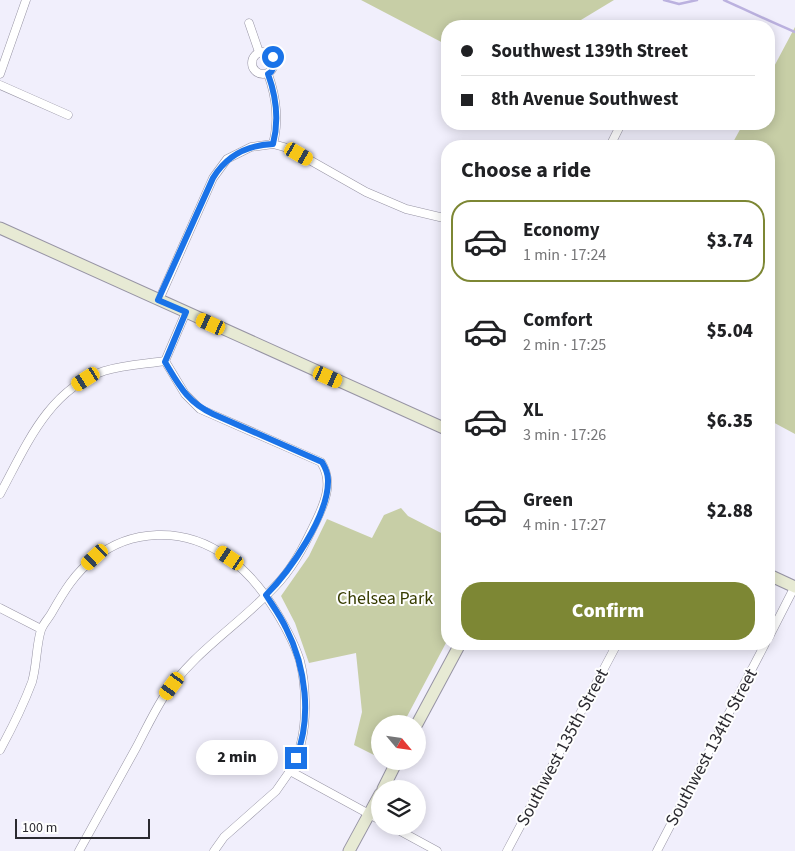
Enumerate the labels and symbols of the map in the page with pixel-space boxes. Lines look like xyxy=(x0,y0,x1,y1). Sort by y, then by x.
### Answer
route start xyxy=(262,46,284,68)
car xyxy=(282,140,315,168)
car xyxy=(194,311,227,337)
car xyxy=(311,364,344,390)
car xyxy=(69,365,102,393)
car xyxy=(78,541,111,573)
car xyxy=(213,543,246,573)
park label: Chelsea Park xyxy=(337,586,433,611)
street label: Southwest 135th Street xyxy=(510,664,615,830)
street label: Southwest 134th Street xyxy=(659,664,764,830)
car xyxy=(157,669,186,703)
north arrow xyxy=(371,715,426,770)
callout: 2 min xyxy=(196,740,278,776)
route end xyxy=(285,747,307,769)
scale bar xyxy=(15,816,150,839)

